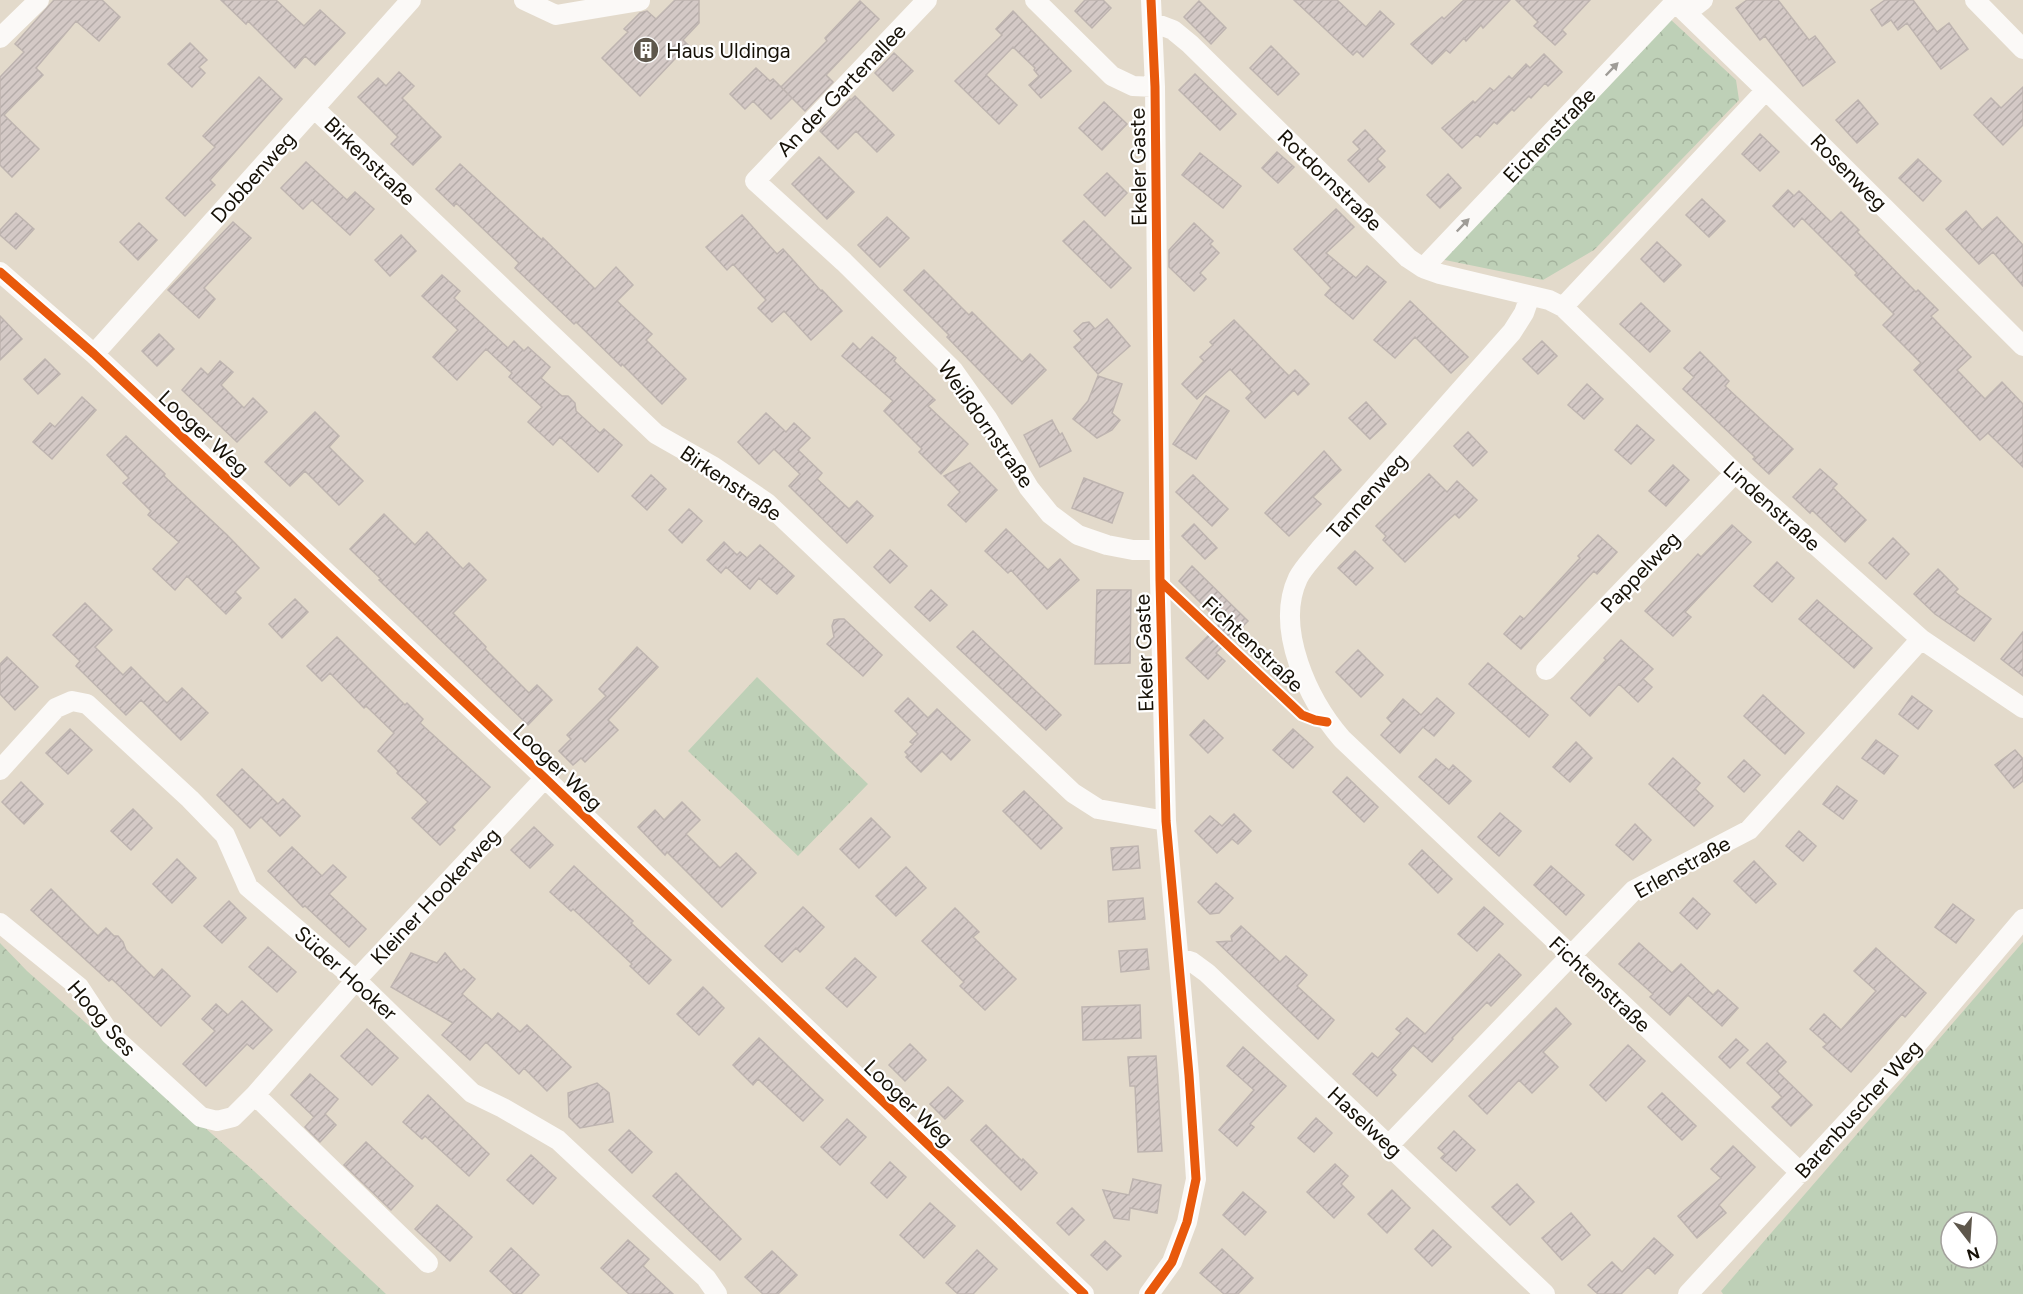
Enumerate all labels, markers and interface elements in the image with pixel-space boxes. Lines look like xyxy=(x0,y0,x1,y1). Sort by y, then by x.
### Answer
street label: An der Gartenallee xyxy=(771,18,911,162)
building icon: Haus Uldinga xyxy=(631,35,661,65)
place label: Haus Uldinga xyxy=(666,38,791,63)
one-way arrow xyxy=(1605,61,1619,76)
street label: Eichenstraße xyxy=(1497,82,1601,188)
street label: Ekeler Gaste xyxy=(1124,108,1152,226)
street label: Birkenstraße xyxy=(319,111,421,211)
street label: Rotdornstraße xyxy=(1273,124,1387,236)
street label: Dobbenweg xyxy=(205,126,301,228)
street label: Rosenweg xyxy=(1805,128,1893,216)
one-way arrow xyxy=(1456,219,1470,233)
street label: Weißdornstraße xyxy=(933,356,1039,492)
street label: Looger Weg xyxy=(154,385,254,481)
street label: Birkenstraße xyxy=(676,440,786,526)
street label: Tannenweg xyxy=(1322,448,1412,544)
street label: Lindenstraße xyxy=(1718,456,1826,556)
street label: Pappelweg xyxy=(1595,526,1685,618)
street label: Fichtenstraße xyxy=(1197,591,1309,697)
street label: Ekeler Gaste xyxy=(1129,594,1159,712)
street label: Looger Weg xyxy=(508,718,608,816)
street label: Kleiner Hookerweg xyxy=(365,822,505,970)
street label: Erlenstraße xyxy=(1630,830,1734,904)
street label: Süder Hooker xyxy=(290,920,402,1026)
street label: Fichtenstraße xyxy=(1544,931,1656,1037)
street label: Hoog Ses xyxy=(62,975,142,1061)
street label: Barenbuscher Weg xyxy=(1789,1035,1927,1183)
street label: Looger Weg xyxy=(859,1054,959,1152)
street label: Haselweg xyxy=(1323,1081,1407,1163)
north arrow xyxy=(1939,1210,1999,1270)
text: N xyxy=(1965,1243,1982,1265)

